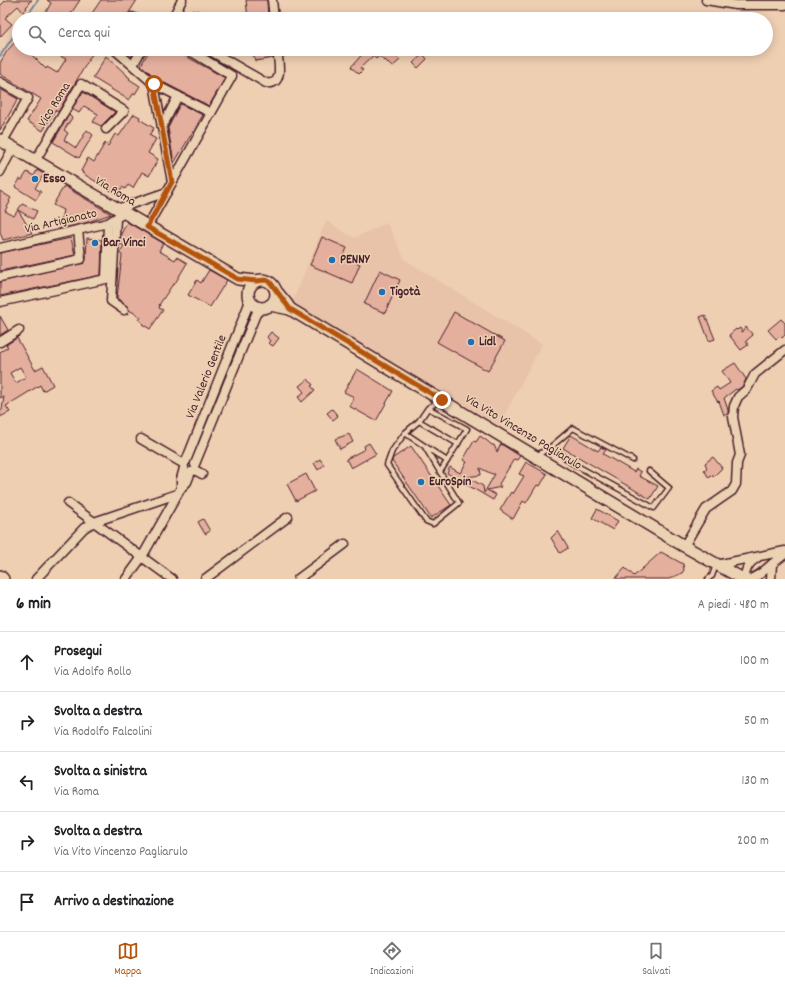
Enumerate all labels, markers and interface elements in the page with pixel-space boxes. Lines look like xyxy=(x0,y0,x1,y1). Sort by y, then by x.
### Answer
search box xyxy=(12,12,773,56)
icon: search xyxy=(26,23,48,45)
text: Cerca qui xyxy=(58,23,110,45)
route start xyxy=(145,75,163,93)
street label: Vico Roma xyxy=(34,78,77,131)
place label: Esso xyxy=(43,170,66,189)
street label: Via Roma xyxy=(91,172,140,212)
marker: Esso xyxy=(30,174,40,184)
street label: Via Artigianato xyxy=(23,204,99,240)
place label: Bar Vinci xyxy=(103,234,146,253)
marker: Bar Vinci xyxy=(90,238,100,248)
place label: PENNY xyxy=(340,251,371,270)
marker: PENNY xyxy=(327,255,337,265)
place label: Tigotà xyxy=(390,283,421,302)
marker: Tigotà xyxy=(377,287,387,297)
street label: Via Valerio Gentile xyxy=(181,332,233,422)
place label: Lidl xyxy=(479,333,497,352)
marker: Lidl xyxy=(466,337,476,347)
street label: Via Vito Vincenzo Pagliarulo xyxy=(461,390,585,476)
route end xyxy=(433,391,451,409)
place label: EuroSpin xyxy=(429,473,471,492)
marker: EuroSpin xyxy=(416,477,426,487)
text: 6 min xyxy=(16,593,51,617)
text: A piedi · 480 m xyxy=(698,596,769,615)
text: Prosegui xyxy=(54,641,102,663)
icon: ahead xyxy=(16,651,38,673)
text: 100 m xyxy=(740,652,769,671)
text: Via Adolfo Rollo xyxy=(54,663,131,682)
text: Svolta a destra xyxy=(54,701,142,723)
icon: right xyxy=(16,711,38,733)
text: 50 m xyxy=(744,712,769,731)
text: Via Rodolfo Falcolini xyxy=(54,723,152,742)
text: Svolta a sinistra xyxy=(54,761,147,783)
icon: left xyxy=(16,771,38,793)
text: 130 m xyxy=(741,772,769,791)
text: Via Roma xyxy=(54,783,99,802)
text: Svolta a destra xyxy=(54,821,142,843)
icon: right xyxy=(16,831,38,853)
text: 200 m xyxy=(737,832,769,851)
text: Via Vito Vincenzo Pagliarulo xyxy=(54,843,188,862)
icon: arrive xyxy=(16,891,38,913)
text: Arrivo a destinazione xyxy=(54,891,174,913)
tab: Mappa xyxy=(114,940,141,980)
tab: Indicazioni xyxy=(370,940,413,980)
tab: Salvati xyxy=(642,940,671,980)

